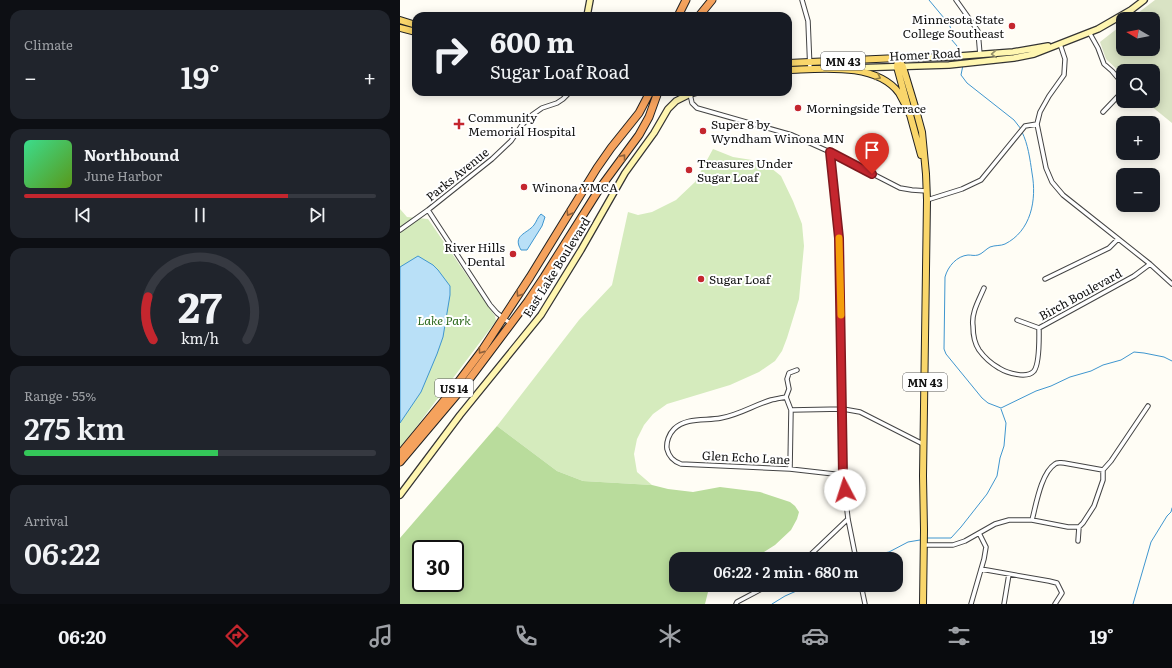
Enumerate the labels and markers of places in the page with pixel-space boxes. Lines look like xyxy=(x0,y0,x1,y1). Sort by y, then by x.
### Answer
place label: Minnesota State College Southeast xyxy=(903,10,1004,42)
marker: Minnesota State College Southeast xyxy=(1007,21,1017,31)
place label: Morningside Terrace xyxy=(806,99,926,117)
marker: Morningside Terrace xyxy=(793,103,803,113)
place label: Community Memorial Hospital xyxy=(468,108,575,140)
place label: Super 8 by Wyndham Winona MN xyxy=(711,115,845,147)
marker: Community Memorial Hospital xyxy=(453,118,465,130)
marker: Super 8 by Wyndham Winona MN xyxy=(698,126,708,136)
pin xyxy=(855,133,889,174)
place label: Treasures Under Sugar Loaf xyxy=(697,154,793,186)
marker: Treasures Under Sugar Loaf xyxy=(684,165,694,175)
place label: Winona YMCA xyxy=(532,178,618,196)
marker: Winona YMCA xyxy=(519,182,529,192)
place label: River Hills Dental xyxy=(444,238,506,270)
marker: River Hills Dental xyxy=(508,249,518,259)
place label: Sugar Loaf xyxy=(709,270,772,288)
marker: Sugar Loaf xyxy=(696,274,706,284)

